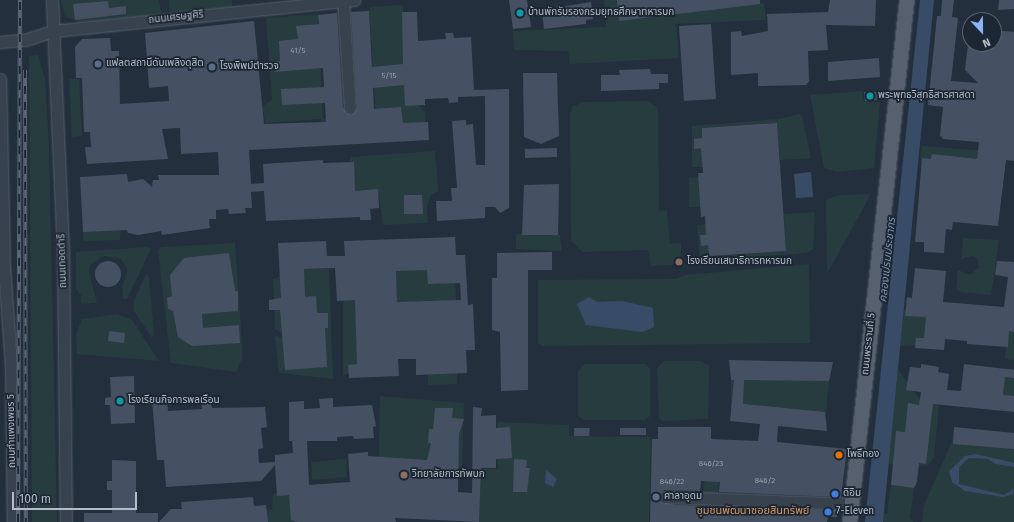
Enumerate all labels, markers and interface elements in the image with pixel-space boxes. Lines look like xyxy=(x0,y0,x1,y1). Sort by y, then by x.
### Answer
place label: บ้านพักรับรองกรมยุทธศึกษาทหารบก xyxy=(528,7,674,19)
marker: บ้านพักรับรองกรมยุทธศึกษาทหารบก xyxy=(515,8,525,18)
street label: ถนนเศรษฐศิริ xyxy=(148,9,204,27)
north arrow xyxy=(962,12,1002,52)
text: N xyxy=(980,35,992,50)
house number: 41/5 xyxy=(290,46,306,56)
place label: แฟลตสถานีดับเพลิงดุสิต xyxy=(106,58,204,70)
marker: แฟลตสถานีดับเพลิงดุสิต xyxy=(93,59,103,69)
place label: โรงพิพม์ตำรวจ xyxy=(220,61,279,73)
marker: โรงพิพม์ตำรวจ xyxy=(207,62,217,72)
house number: 5/15 xyxy=(382,71,396,81)
place label: พระพุทธวิสุทธิสารศาสดา xyxy=(878,90,975,102)
marker: พระพุทธวิสุทธิสารศาสดา xyxy=(865,91,875,101)
water label: คลองเปรมประชากร xyxy=(877,217,899,303)
street label: ถนนเทอดดำริ xyxy=(56,234,70,288)
place label: โรงเรียนเสนาธิการทหารบก xyxy=(687,256,792,268)
marker: โรงเรียนเสนาธิการทหารบก xyxy=(674,257,684,267)
street label: ถนนพระรามที่ 5 xyxy=(860,312,878,376)
street label: ถนนกำแพงเพชร 5 xyxy=(5,394,19,468)
place label: โรงเรียนกิจการพลเรือน xyxy=(128,395,220,407)
marker: โรงเรียนกิจการพลเรือน xyxy=(115,396,125,406)
place label: โพธิ์ทอง xyxy=(847,449,879,461)
marker: โพธิ์ทอง xyxy=(834,450,844,460)
house number: 846/23 xyxy=(699,459,723,469)
place label: วิทยาลัยการทัพบก xyxy=(412,469,485,481)
marker: วิทยาลัยการทัพบก xyxy=(399,470,409,480)
house number: 846/2 xyxy=(755,476,775,486)
house number: 846/22 xyxy=(660,477,684,487)
scale bar xyxy=(14,484,139,510)
place label: ดิอิม xyxy=(843,488,861,500)
marker: ดิอิม xyxy=(830,489,840,499)
place label: ศาลาอุดม xyxy=(664,491,702,503)
text: 100 m xyxy=(19,492,51,506)
marker: ศาลาอุดม xyxy=(651,492,661,502)
district label: ชุมชนพัฒนาซอยสินทรัพย์ xyxy=(697,504,809,518)
place label: 7-Eleven xyxy=(836,506,874,518)
marker: 7-Eleven xyxy=(823,507,833,517)

